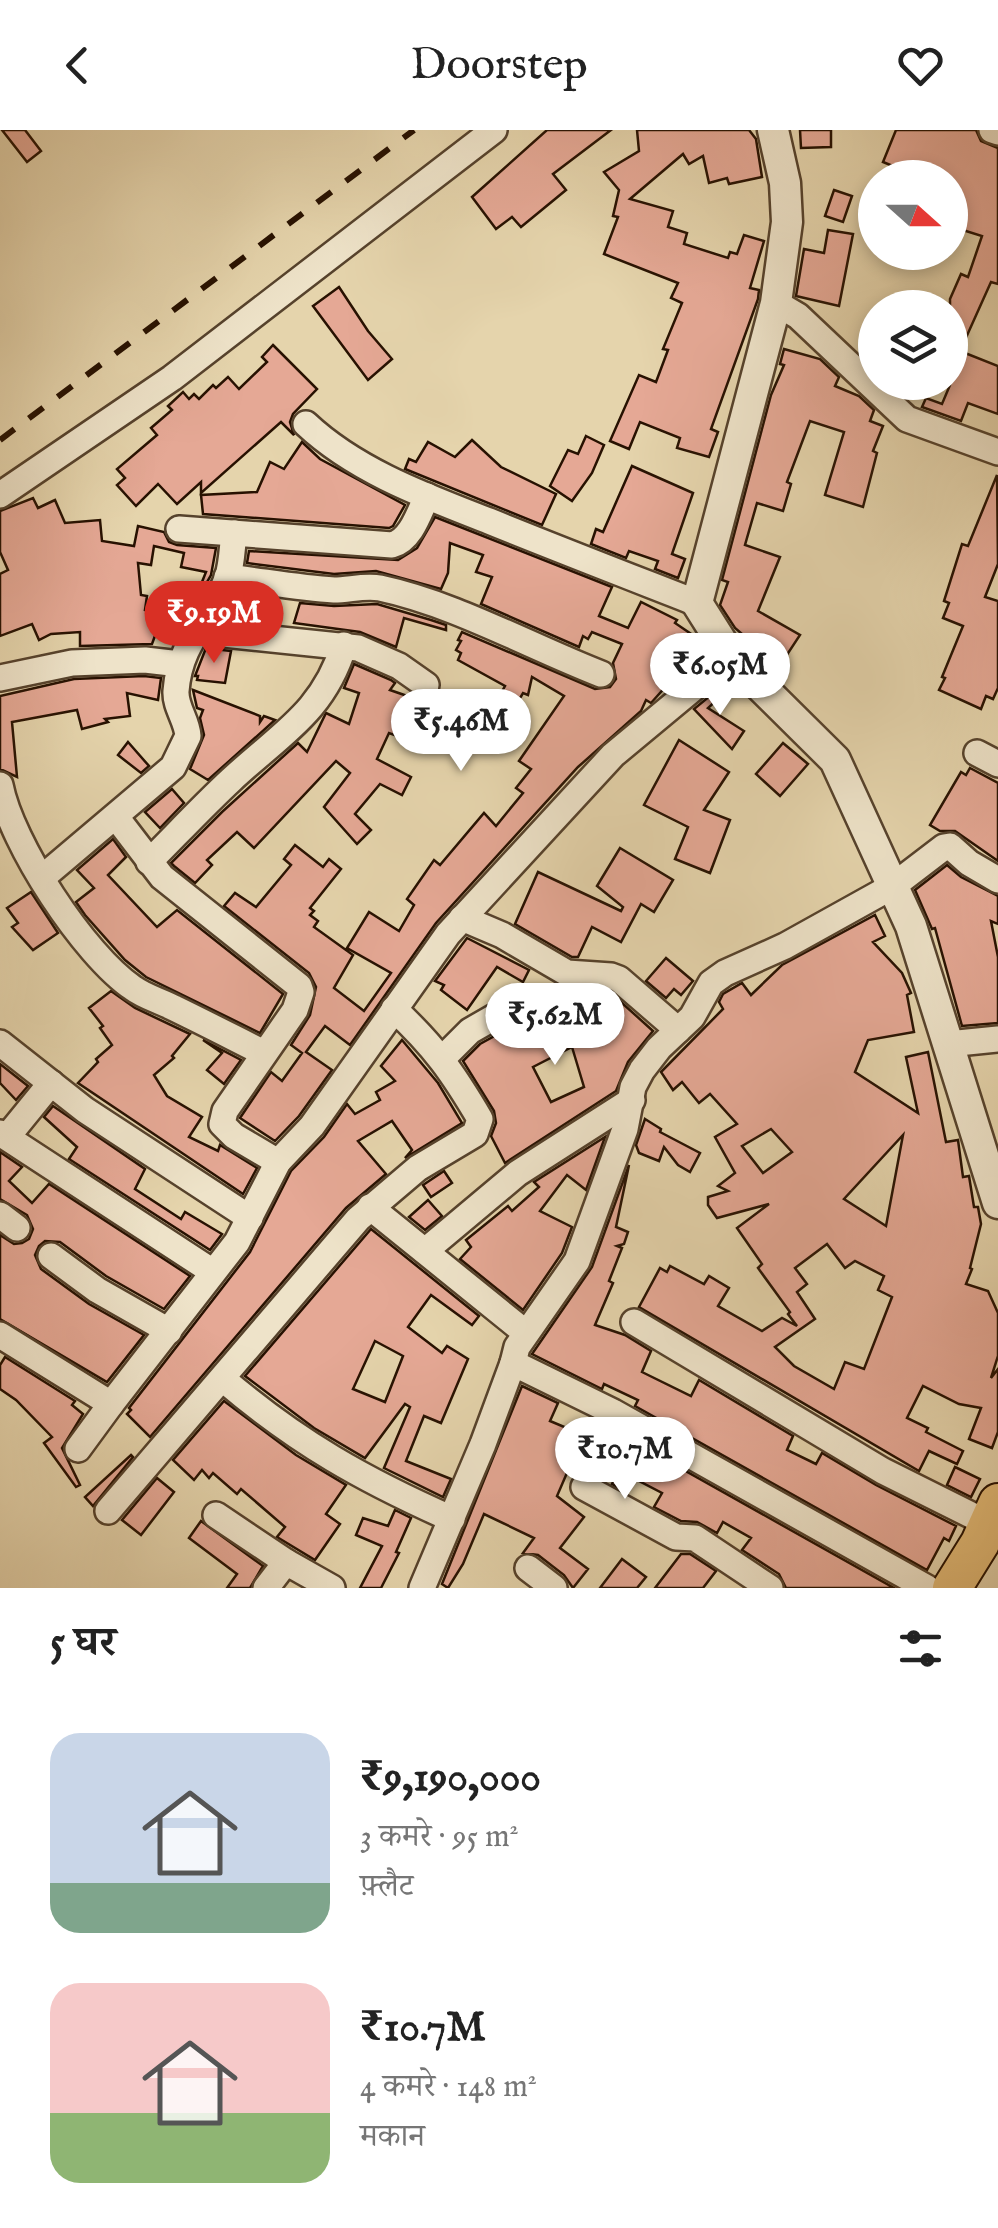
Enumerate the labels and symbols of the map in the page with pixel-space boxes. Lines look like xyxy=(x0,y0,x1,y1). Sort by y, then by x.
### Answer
north arrow xyxy=(858,160,968,270)
pin: ₹9.19M xyxy=(133,581,295,666)
pin: ₹6.05M xyxy=(639,633,801,718)
pin: ₹5.46M xyxy=(380,689,542,774)
pin: ₹5.62M xyxy=(474,983,636,1068)
pin: ₹10.7M xyxy=(544,1417,706,1502)

